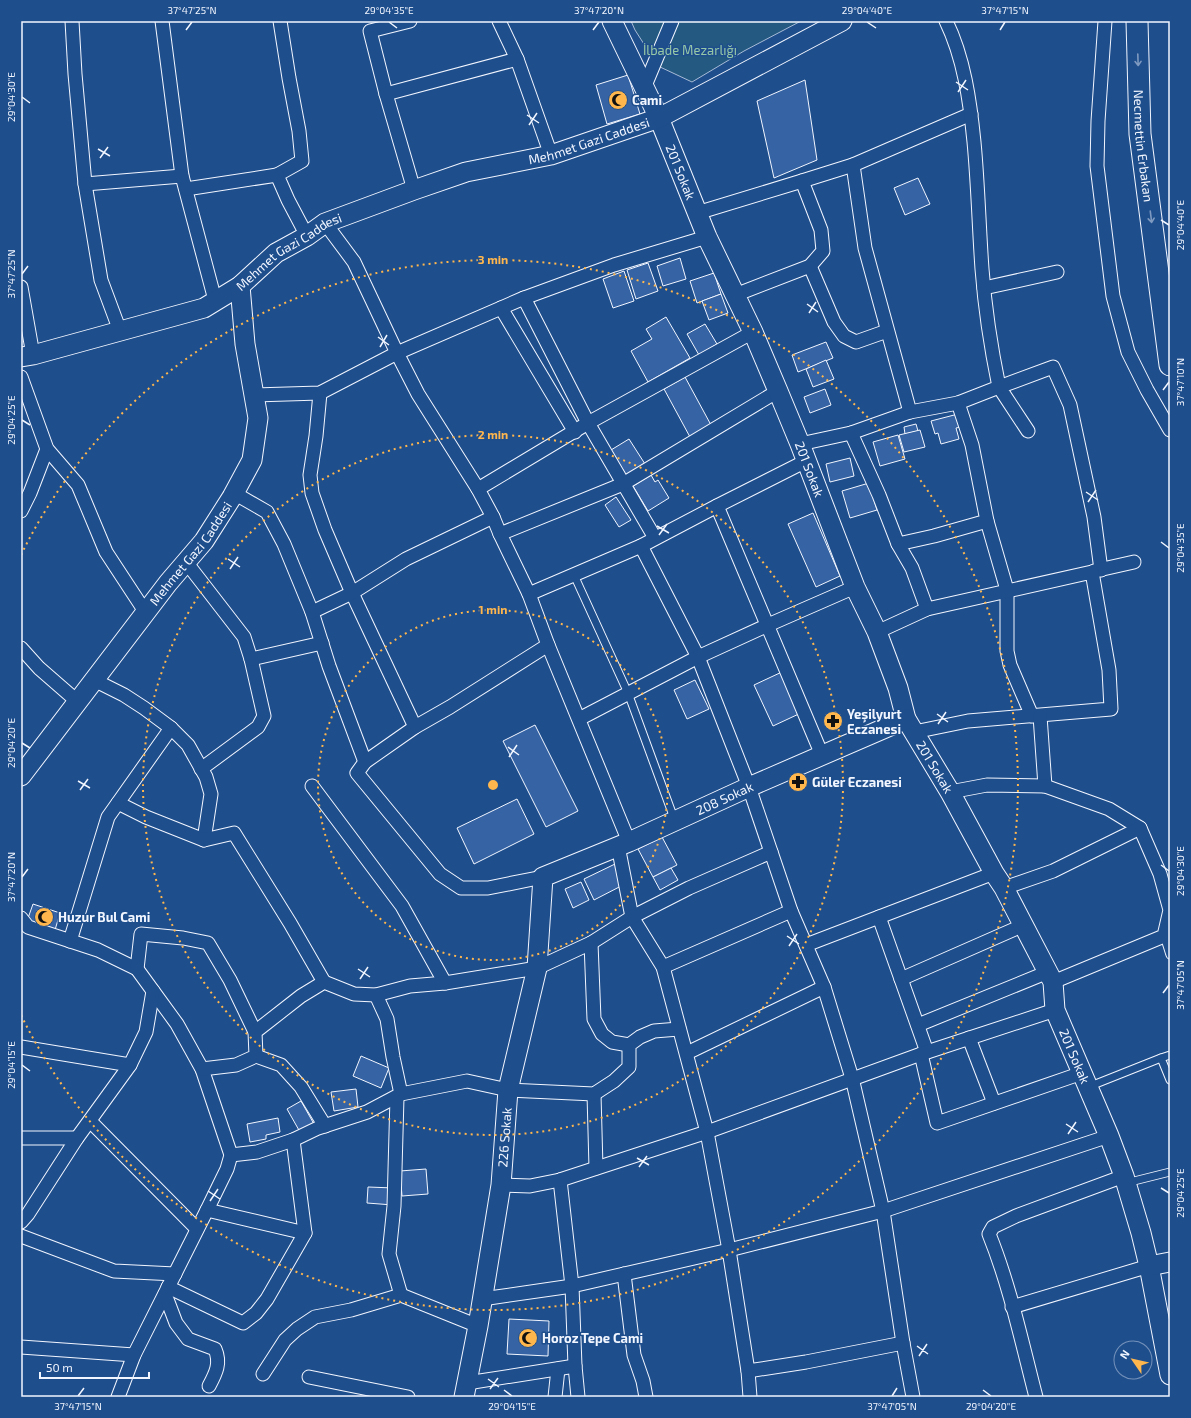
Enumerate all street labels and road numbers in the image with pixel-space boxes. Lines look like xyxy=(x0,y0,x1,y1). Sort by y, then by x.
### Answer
street label: Necmettin Erbakan xyxy=(1131,89,1157,203)
street label: Mehmet Gazi Caddesi xyxy=(527,114,652,167)
street label: 201 Sokak xyxy=(662,142,699,202)
street label: Mehmet Gazi Caddesi xyxy=(232,210,344,294)
street label: 201 Sokak xyxy=(792,439,828,500)
street label: Mehmet Gazi Caddesi xyxy=(146,498,235,608)
street label: 201 Sokak xyxy=(913,738,957,796)
street label: 208 Sokak xyxy=(693,778,756,818)
street label: 201 Sokak xyxy=(1056,1026,1094,1086)
street label: 226 Sokak xyxy=(494,1106,515,1168)

